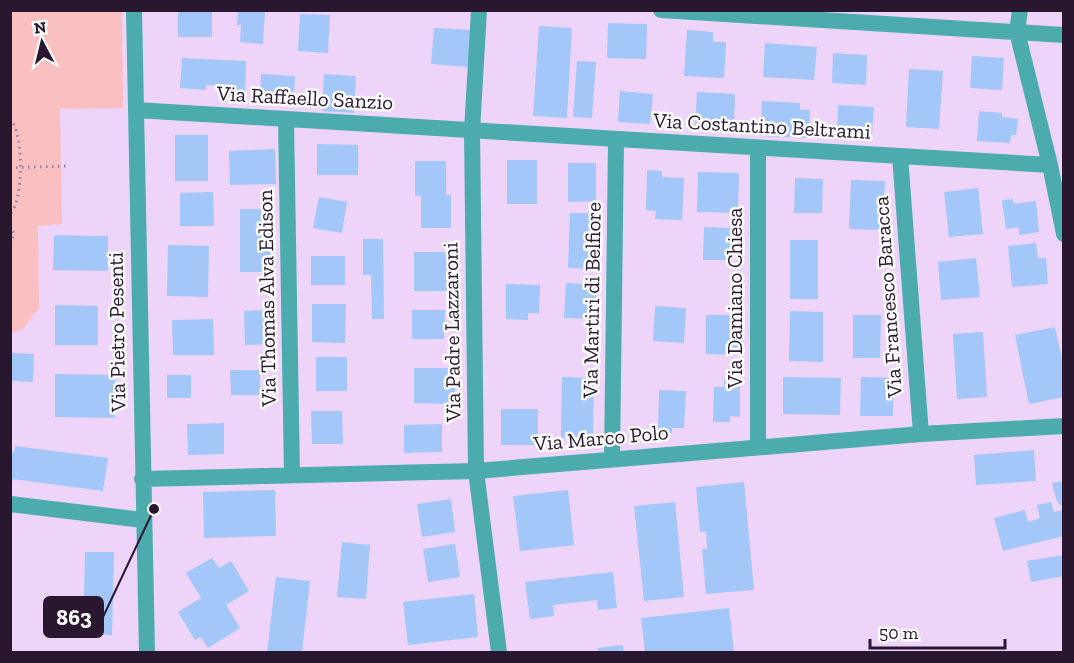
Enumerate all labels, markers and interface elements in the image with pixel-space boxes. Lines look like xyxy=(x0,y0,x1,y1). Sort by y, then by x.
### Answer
north arrow xyxy=(12,12,72,72)
text: N xyxy=(33,17,47,38)
street label: Via Raffaello Sanzio xyxy=(215,80,394,115)
street label: Via Costantino Beltrami xyxy=(652,107,871,144)
street label: Via Thomas Alva Edison xyxy=(252,189,281,408)
street label: Via Francesco Baracca xyxy=(868,195,907,400)
street label: Via Martiri di Belfiore xyxy=(577,202,606,399)
street label: Via Damiano Chiesa xyxy=(722,208,747,389)
street label: Via Padre Lazzaroni xyxy=(437,242,466,423)
street label: Via Pietro Pesenti xyxy=(103,252,130,413)
street label: Via Marco Polo xyxy=(532,419,669,456)
callout: 863 xyxy=(44,597,103,637)
text: 863 xyxy=(56,604,92,631)
scale bar xyxy=(870,612,1005,650)
text: 50 m xyxy=(879,622,919,644)

